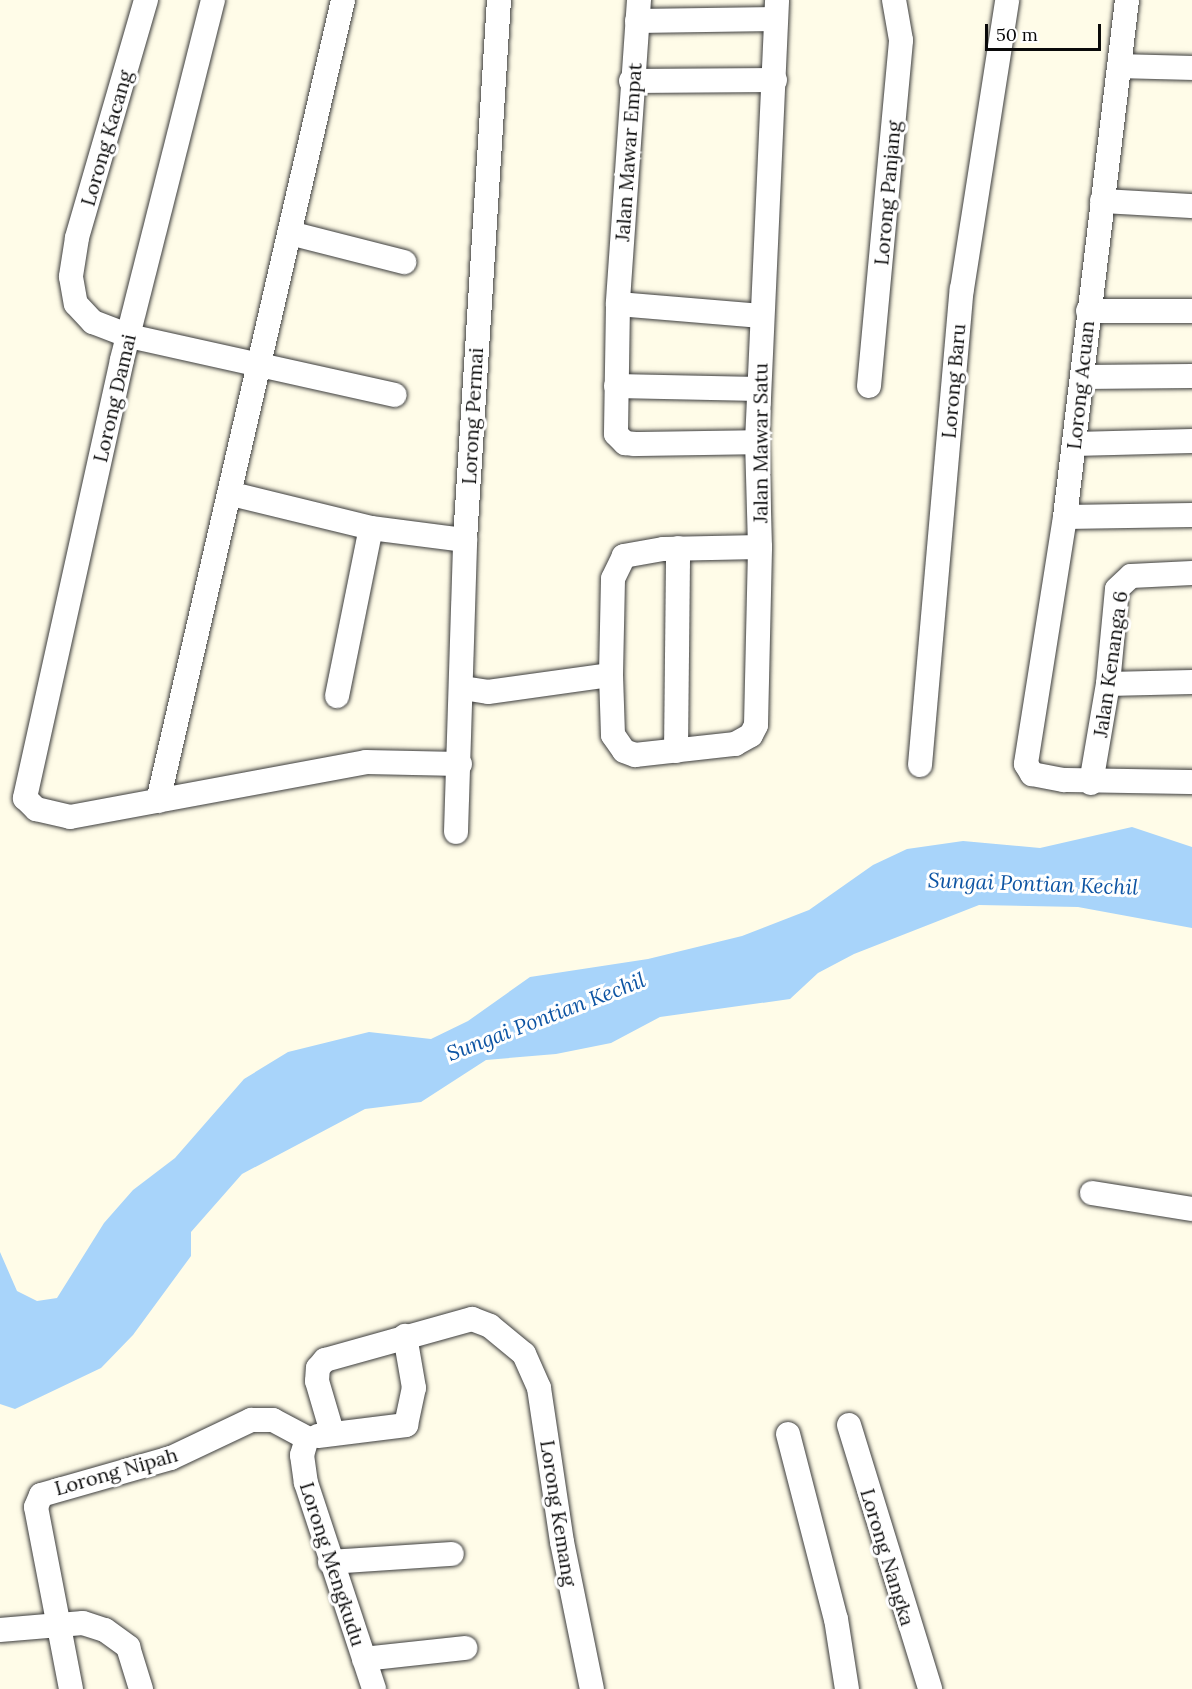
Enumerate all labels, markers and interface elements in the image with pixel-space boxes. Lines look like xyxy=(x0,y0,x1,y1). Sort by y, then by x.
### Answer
scale bar xyxy=(988,12,1104,50)
text: 50 m xyxy=(996,23,1038,46)
street label: Jalan Mawar Empat xyxy=(610,62,646,242)
street label: Lorong Kacang xyxy=(75,67,137,209)
street label: Lorong Panjang xyxy=(869,120,905,266)
street label: Lorong Acuan xyxy=(1061,319,1099,451)
street label: Lorong Baru xyxy=(936,323,970,439)
street label: Lorong Damai xyxy=(88,332,140,464)
street label: Lorong Permai xyxy=(456,347,488,485)
street label: Jalan Mawar Satu xyxy=(748,363,772,523)
street label: Jalan Kenanga 6 xyxy=(1088,589,1132,739)
water label: Sungai Pontian Kechil xyxy=(927,868,1139,900)
water label: Sungai Pontian Kechil xyxy=(443,967,649,1067)
street label: Lorong Kemang xyxy=(536,1438,582,1588)
street label: Lorong Nipah xyxy=(52,1442,180,1500)
street label: Lorong Mengkudu xyxy=(295,1479,371,1649)
street label: Lorong Nangka xyxy=(856,1486,920,1628)

